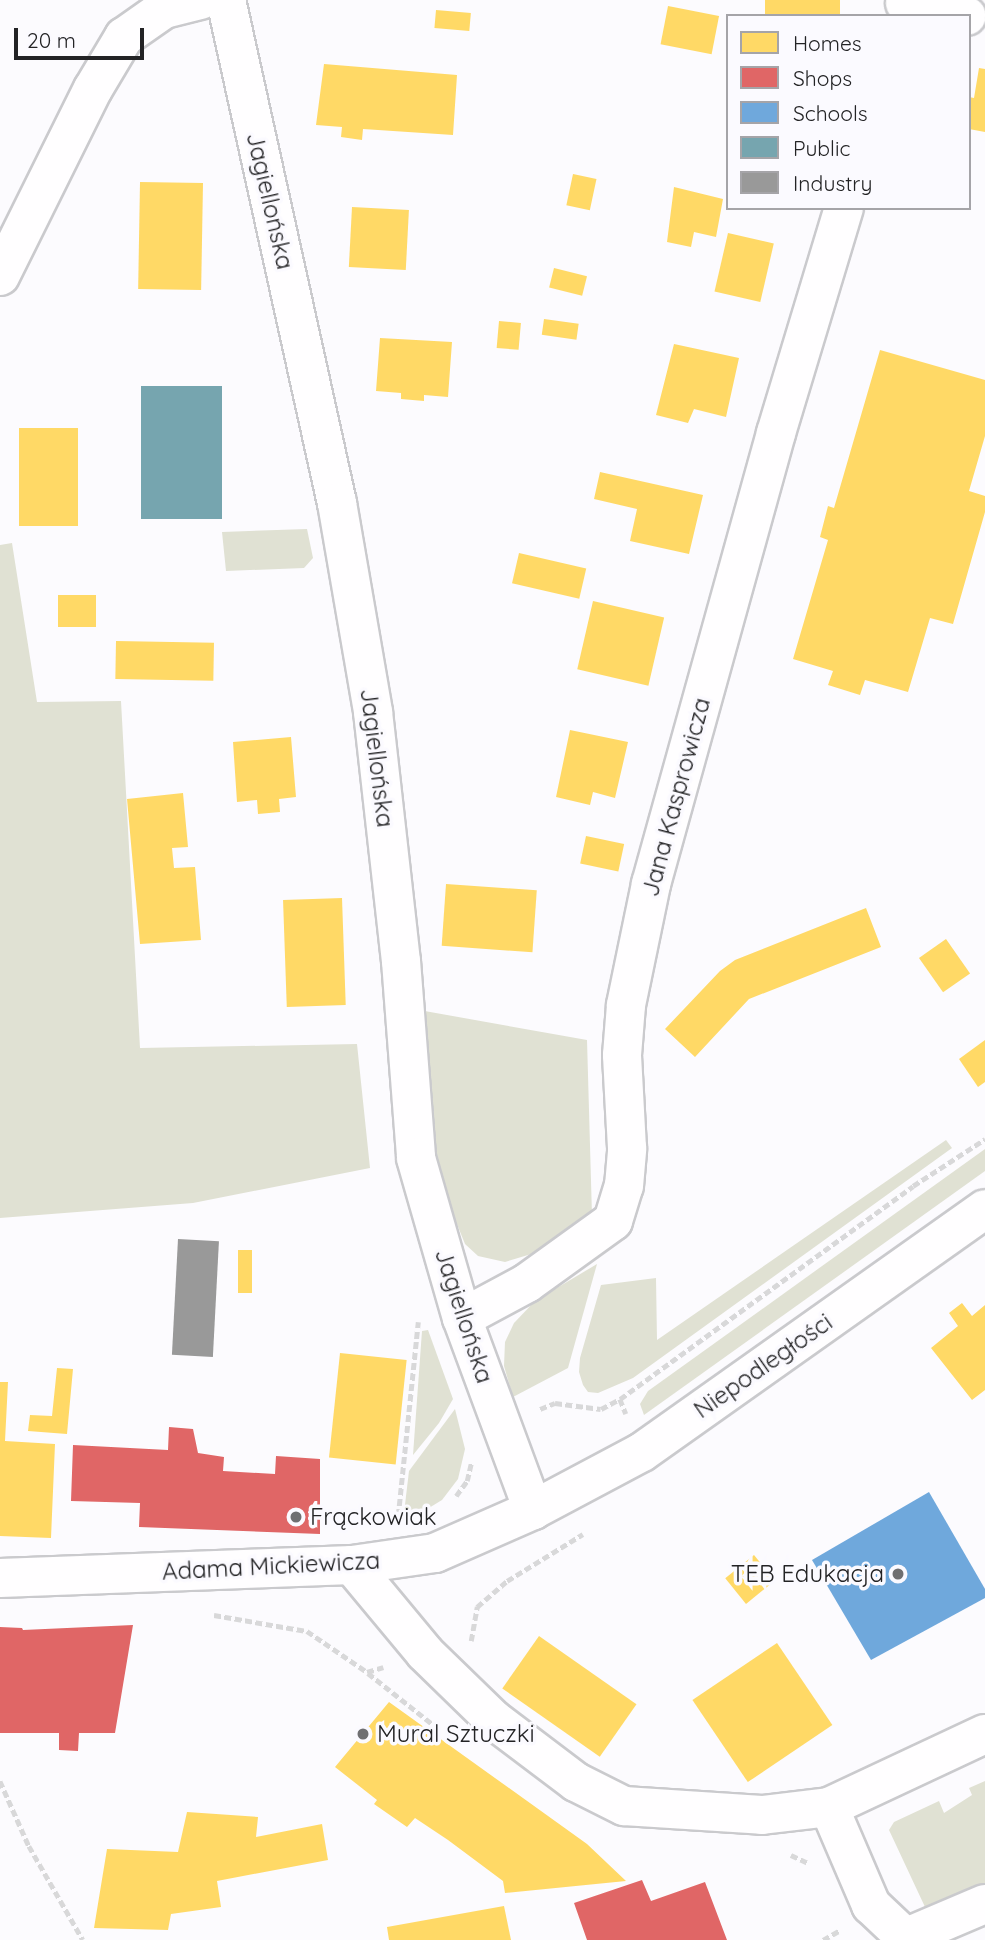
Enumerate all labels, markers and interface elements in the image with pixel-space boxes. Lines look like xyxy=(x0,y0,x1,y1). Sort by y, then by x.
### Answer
scale bar xyxy=(18,14,147,58)
legend xyxy=(726,14,971,210)
text: 20 m xyxy=(27,27,76,53)
text: Homes xyxy=(793,30,862,56)
text: Shops xyxy=(793,65,852,91)
text: Schools xyxy=(793,100,868,126)
street label: Jagiellońska xyxy=(240,130,300,272)
text: Public xyxy=(793,135,850,161)
text: Industry xyxy=(793,170,872,196)
street label: Jagiellońska xyxy=(354,687,400,829)
street label: Jana Kasprowicza xyxy=(636,694,716,900)
street label: Jagiellońska xyxy=(429,1245,499,1387)
street label: Niepodległości xyxy=(688,1308,838,1424)
place label: Frąckowiak xyxy=(310,1503,437,1531)
marker: Frąckowiak xyxy=(288,1509,304,1525)
street label: Adama Mickiewicza xyxy=(161,1546,381,1586)
place label: TEB Edukacja xyxy=(731,1560,884,1588)
marker: TEB Edukacja xyxy=(890,1566,906,1582)
place label: Mural Sztuczki xyxy=(377,1720,535,1748)
marker: Mural Sztuczki xyxy=(355,1726,371,1742)

